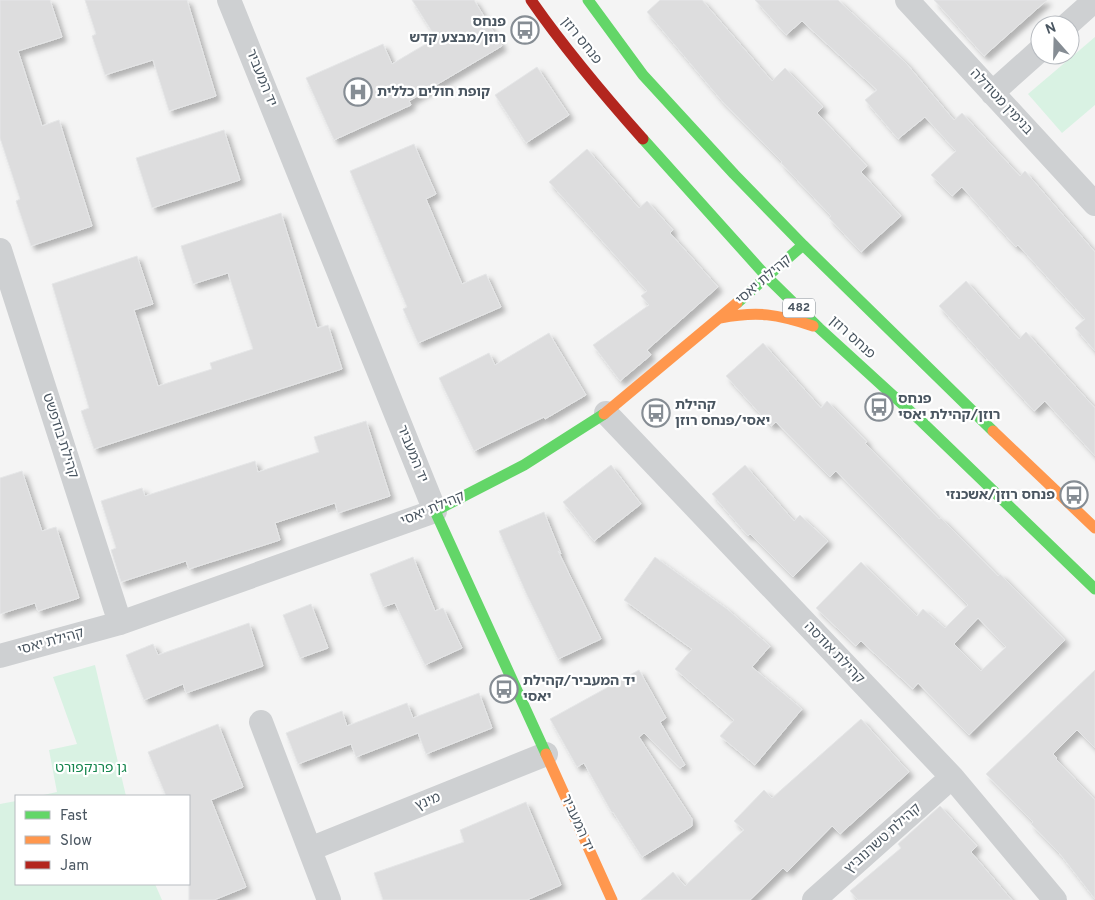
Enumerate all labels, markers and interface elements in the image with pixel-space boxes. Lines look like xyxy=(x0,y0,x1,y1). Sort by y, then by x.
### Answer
place label: פנחס רוזן/מבצע קדש xyxy=(409,14,506,47)
street label: פנחס רוזן xyxy=(557,14,605,68)
bus stop icon: פנחס רוזן/מבצע קדש xyxy=(510,15,540,45)
north arrow xyxy=(1030,15,1080,65)
text: N xyxy=(1043,19,1059,39)
street label: יד המעביר xyxy=(242,47,280,109)
street label: בנימין מטודלה xyxy=(966,65,1036,139)
hospital icon: קופת חולים כללית xyxy=(343,77,373,107)
place label: קופת חולים כללית xyxy=(377,84,490,101)
street label: קהילת יאסי xyxy=(733,251,795,309)
road number: 482 xyxy=(783,298,815,318)
street label: פנחס רוזן xyxy=(825,313,879,363)
street label: קהילת בודפשט xyxy=(38,391,82,481)
place label: פנחס רוזן/קהילת יאסי xyxy=(898,391,1000,424)
bus stop icon: פנחס רוזן/קהילת יאסי xyxy=(864,392,894,422)
place label: קהילת יאסי/פנחס רוזן xyxy=(675,397,770,430)
bus stop icon: קהילת יאסי/פנחס רוזן xyxy=(641,398,671,428)
street label: יד המעביר xyxy=(393,423,431,485)
bus stop icon: פנחס רוזן/אשכנזי xyxy=(1059,480,1089,510)
place label: פנחס רוזן/אשכנזי xyxy=(945,487,1055,504)
street label: קהילת יאסי xyxy=(398,488,468,530)
street label: קהילת אודסה xyxy=(800,618,868,688)
street label: קהילת יאסי xyxy=(16,624,86,660)
place label: יד המעביר/קהילת יאסי xyxy=(523,673,635,706)
bus stop icon: יד המעביר/קהילת יאסי xyxy=(489,674,519,704)
park label: גן פרנקפורט xyxy=(55,760,127,777)
street label: מינץ xyxy=(413,789,443,815)
street label: יד המעביר xyxy=(557,792,597,854)
legend xyxy=(15,795,190,885)
street label: קהילת טשרנוביץ xyxy=(841,800,925,878)
text: Fast xyxy=(60,807,88,826)
text: Slow xyxy=(60,832,92,851)
text: Jam xyxy=(60,857,89,876)

